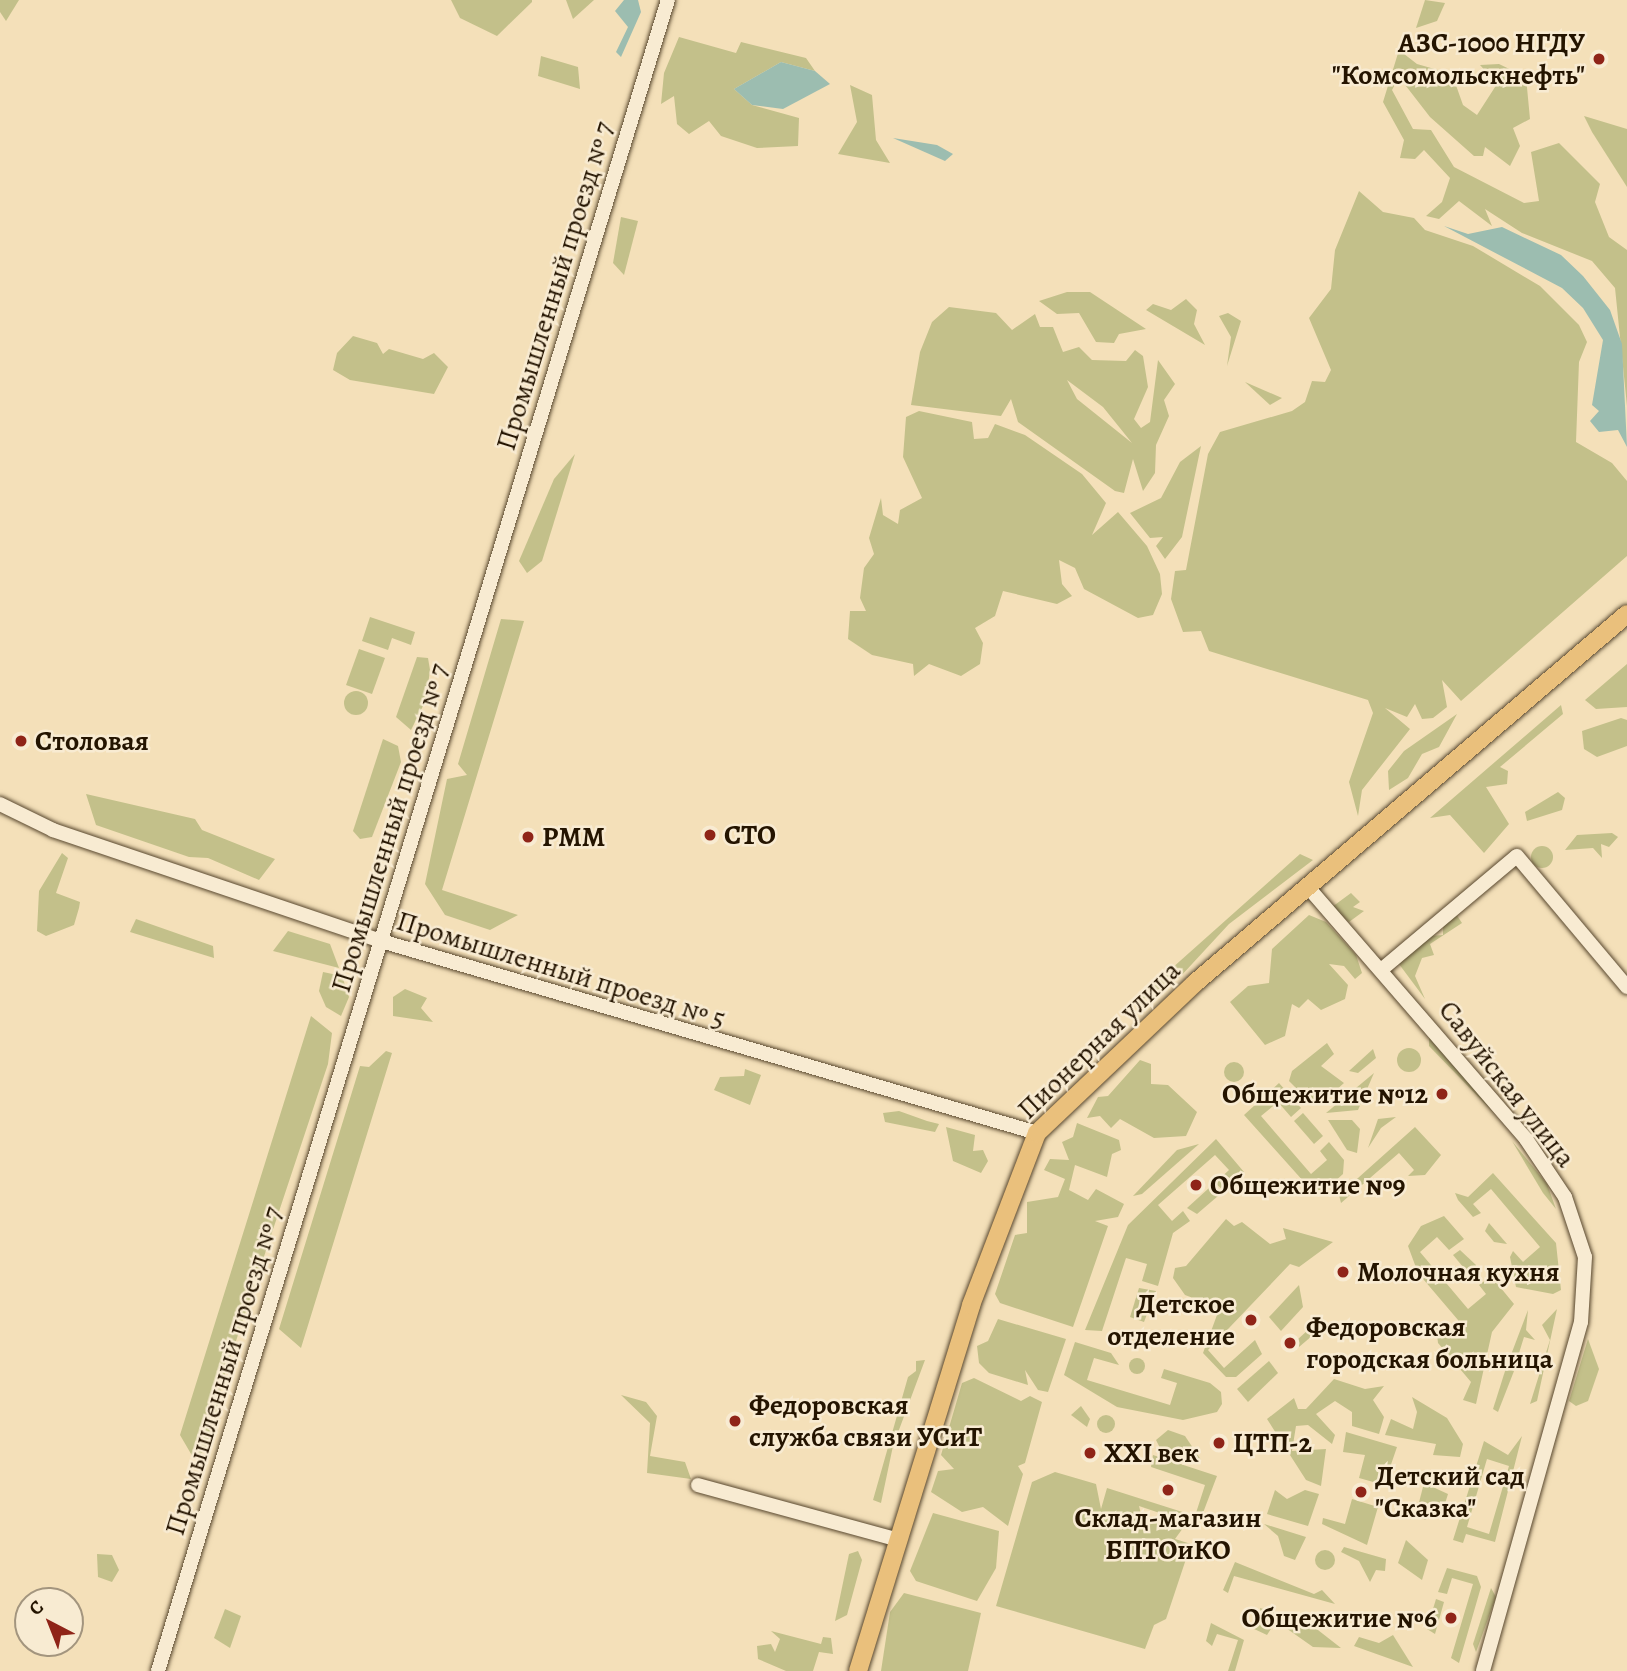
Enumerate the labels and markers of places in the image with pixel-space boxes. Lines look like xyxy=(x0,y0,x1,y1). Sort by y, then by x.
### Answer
place label: АЗС-1000 НГДУ "Комсомольскнефть" xyxy=(1332,26,1585,92)
marker: АЗС-1000 НГДУ "Комсомольскнефть" xyxy=(1591,51,1607,67)
place label: Столовая xyxy=(35,724,149,758)
marker: Столовая xyxy=(13,733,29,749)
place label: СТО xyxy=(724,818,776,852)
place label: РММ xyxy=(542,820,605,854)
marker: СТО xyxy=(702,827,718,843)
marker: РММ xyxy=(520,829,536,845)
place label: Общежитие №12 xyxy=(1222,1077,1428,1111)
marker: Общежитие №12 xyxy=(1434,1086,1450,1102)
place label: Общежитие №9 xyxy=(1210,1168,1405,1202)
marker: Общежитие №9 xyxy=(1188,1177,1204,1193)
place label: Молочная кухня xyxy=(1357,1255,1560,1289)
marker: Молочная кухня xyxy=(1335,1264,1351,1280)
place label: Детское отделение xyxy=(1107,1287,1235,1353)
marker: Детское отделение xyxy=(1241,1310,1261,1330)
place label: Федоровская городская больница xyxy=(1306,1310,1553,1376)
marker: Федоровская городская больница xyxy=(1280,1333,1300,1353)
place label: Федоровская служба связи УСиТ xyxy=(749,1388,982,1454)
marker: Федоровская служба связи УСиТ xyxy=(727,1413,743,1429)
place label: ЦТП-2 xyxy=(1233,1426,1312,1460)
marker: ЦТП-2 xyxy=(1211,1435,1227,1451)
place label: XXI век xyxy=(1104,1436,1199,1470)
marker: XXI век xyxy=(1082,1445,1098,1461)
place label: Детский сад "Сказка" xyxy=(1375,1459,1525,1525)
marker: Склад-магазин БПТОиКО xyxy=(1160,1482,1176,1498)
marker: Детский сад "Сказка" xyxy=(1353,1484,1369,1500)
place label: Склад-магазин БПТОиКО xyxy=(1075,1501,1261,1567)
place label: Общежитие №6 xyxy=(1241,1601,1437,1635)
marker: Общежитие №6 xyxy=(1443,1610,1459,1626)

